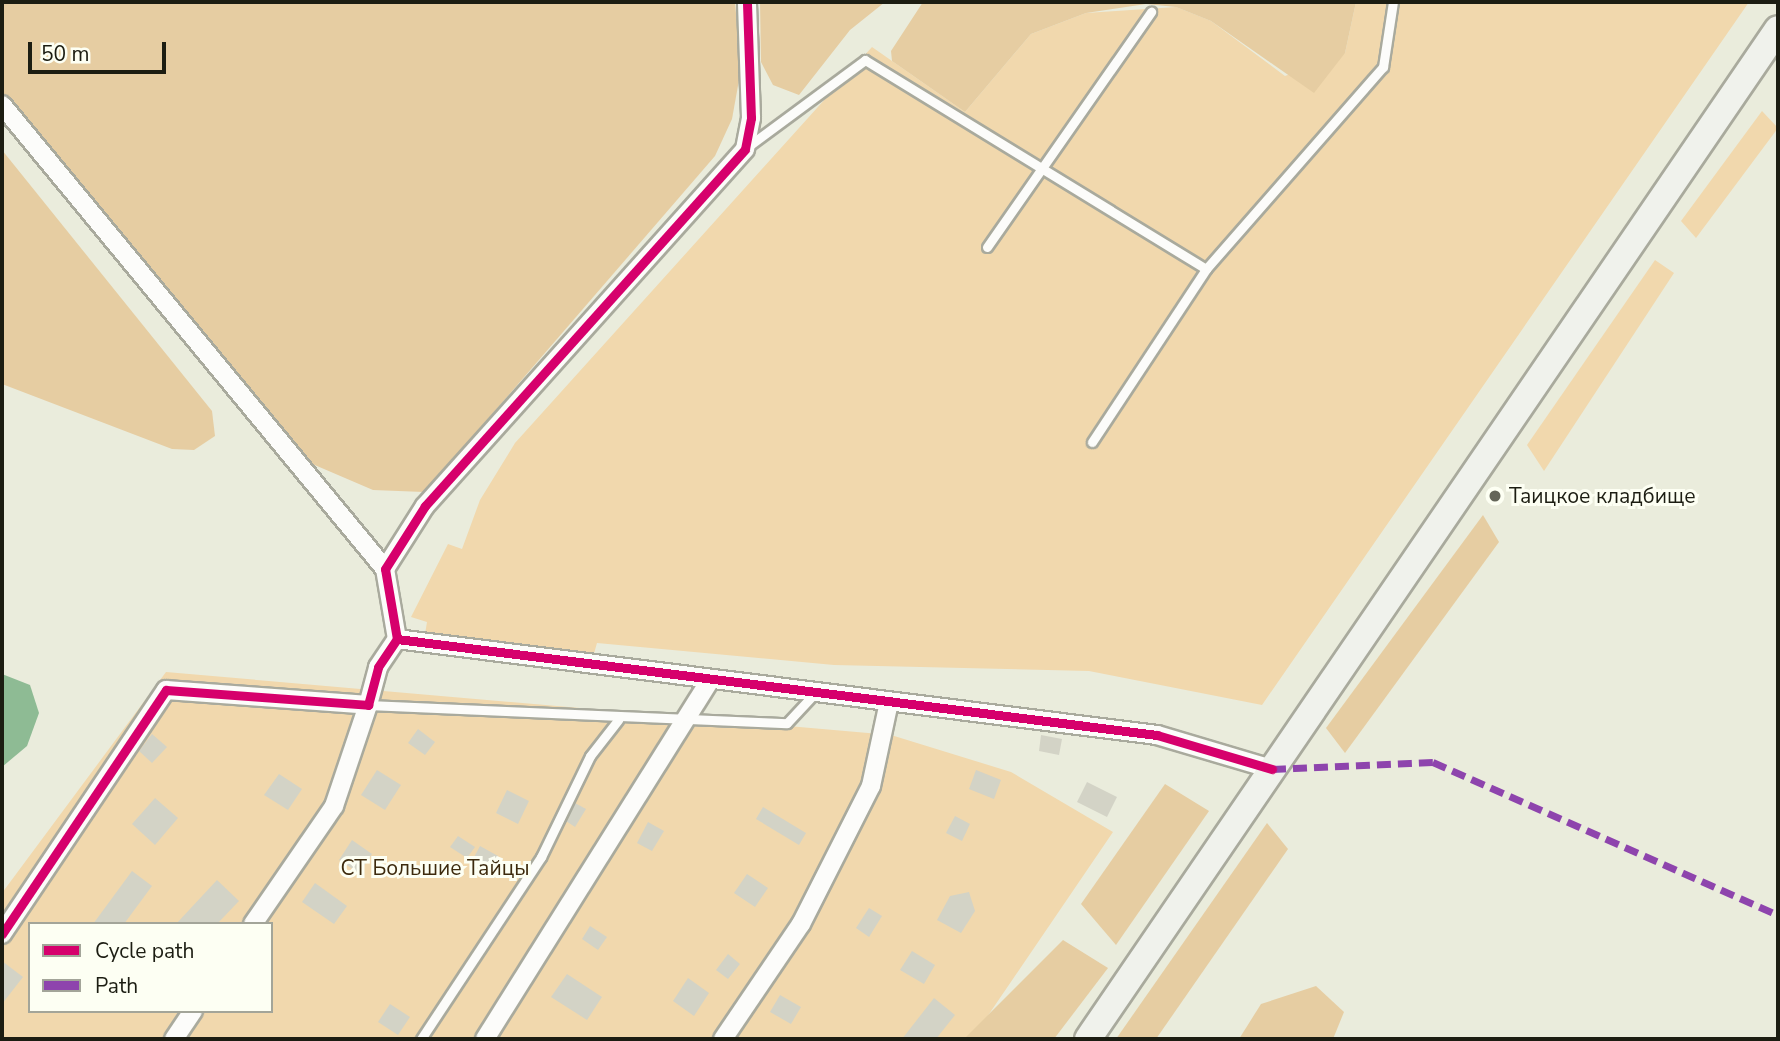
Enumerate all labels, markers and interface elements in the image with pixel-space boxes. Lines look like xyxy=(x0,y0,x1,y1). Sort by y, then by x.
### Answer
scale bar xyxy=(32,28,170,72)
text: 50 m xyxy=(41,40,90,68)
place label: Таицкое кладбище xyxy=(1509,483,1696,509)
marker: Таицкое кладбище xyxy=(1487,488,1503,504)
park label: СТ Большие Тайцы xyxy=(340,855,530,881)
legend xyxy=(28,922,273,1013)
text: Cycle path xyxy=(95,937,194,965)
text: Path xyxy=(95,972,138,1000)

